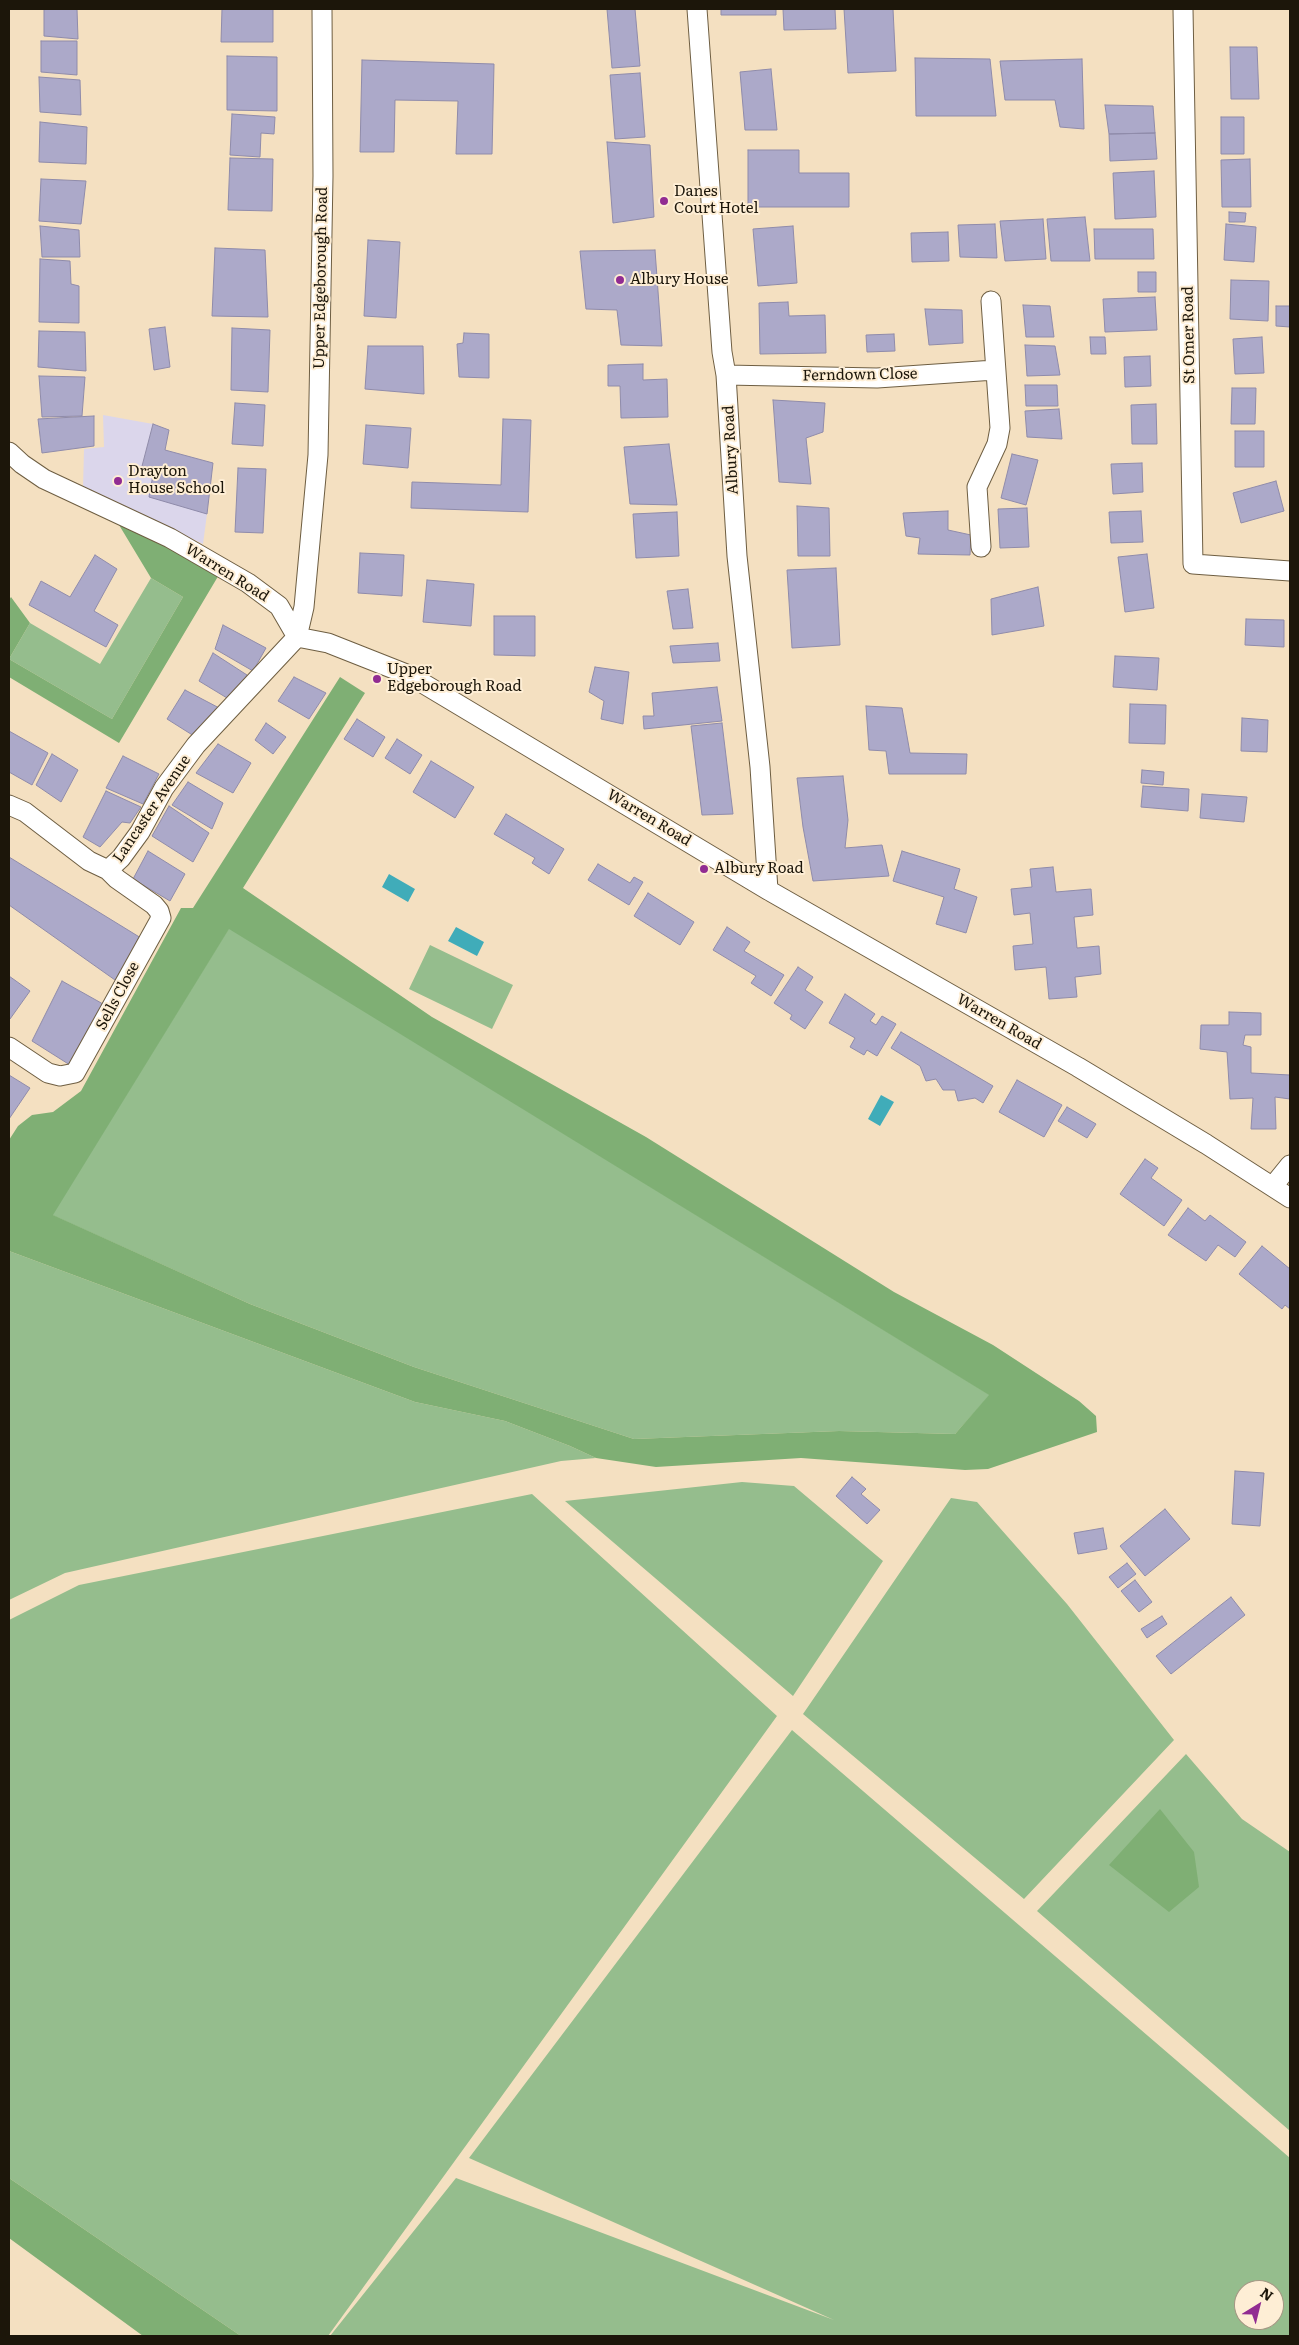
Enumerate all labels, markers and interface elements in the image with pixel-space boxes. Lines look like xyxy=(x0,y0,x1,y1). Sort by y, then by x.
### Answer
place label: Danes Court Hotel xyxy=(674,183,758,218)
street label: Upper Edgeborough Road xyxy=(310,187,332,369)
marker: Danes Court Hotel xyxy=(658,195,670,207)
place label: Albury House xyxy=(630,271,729,289)
marker: Albury House xyxy=(614,274,626,286)
street label: St Omer Road xyxy=(1179,286,1199,384)
street label: Ferndown Close xyxy=(802,365,918,385)
street label: Albury Road xyxy=(720,405,742,495)
place label: Drayton House School xyxy=(128,463,225,498)
marker: Drayton House School xyxy=(112,475,124,487)
street label: Warren Road xyxy=(182,540,272,606)
place label: Upper Edgeborough Road xyxy=(387,661,522,696)
marker: Upper Edgeborough Road xyxy=(371,673,383,685)
street label: Lancaster Avenue xyxy=(109,752,195,866)
street label: Warren Road xyxy=(604,786,694,850)
place label: Albury Road xyxy=(714,860,804,878)
marker: Albury Road xyxy=(698,863,710,875)
street label: Sells Close xyxy=(93,959,143,1033)
street label: Warren Road xyxy=(953,990,1045,1054)
north arrow xyxy=(1234,2280,1284,2330)
text: N xyxy=(1257,2282,1278,2305)

